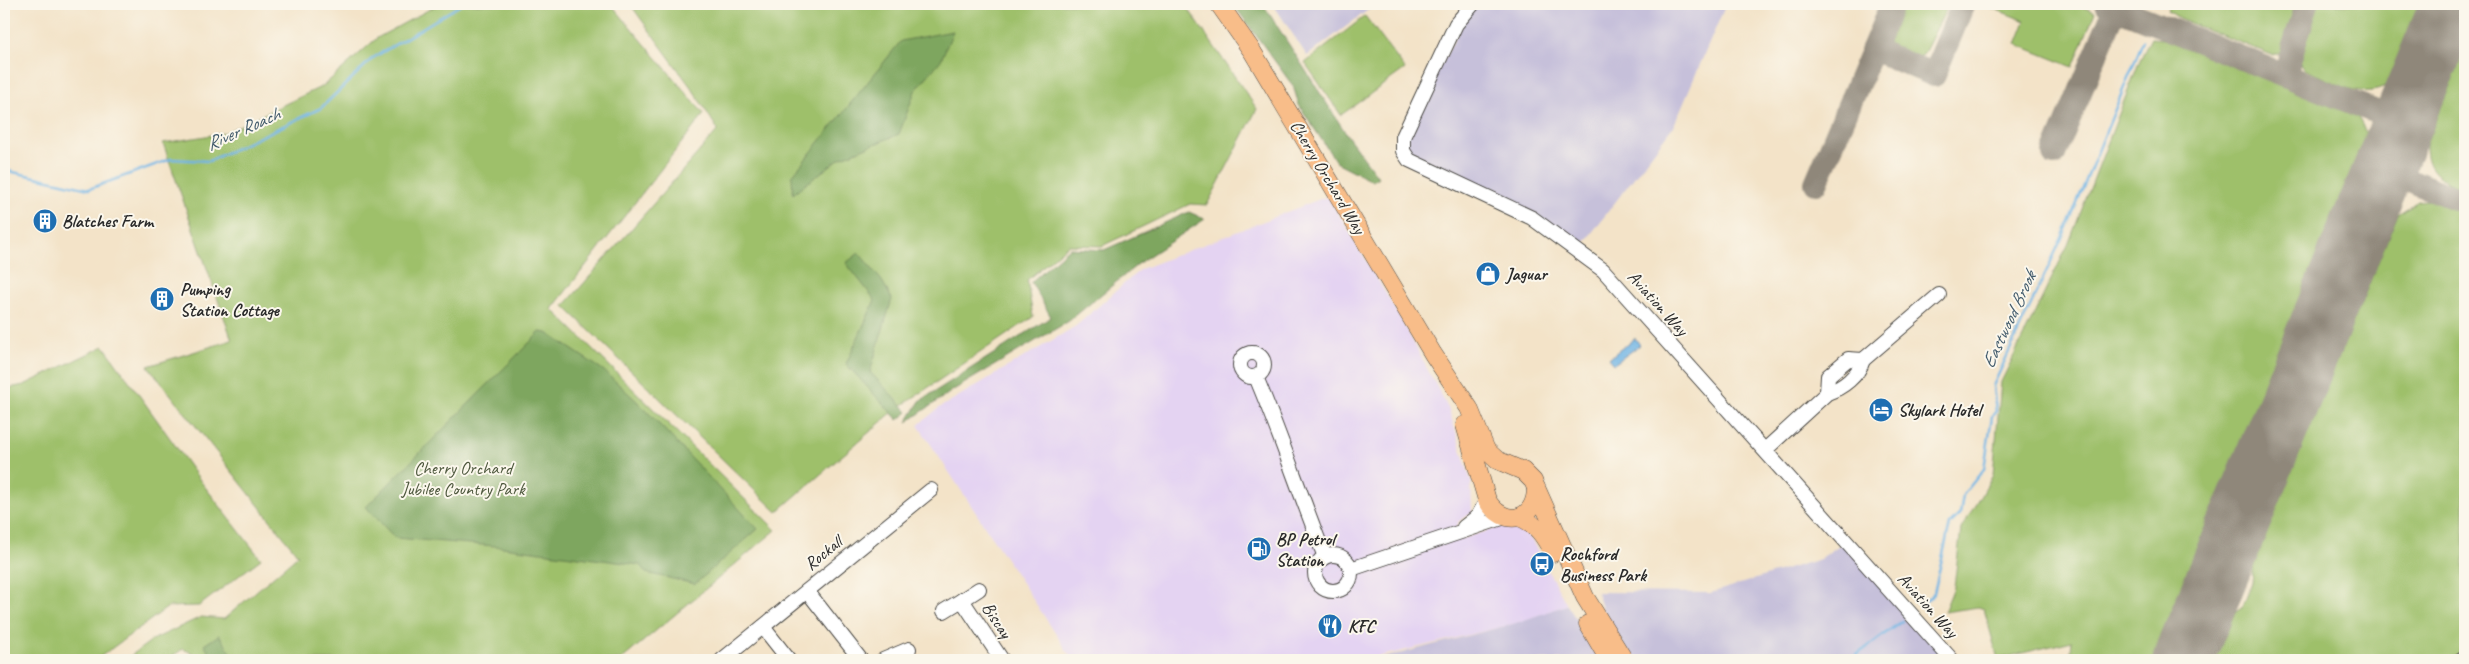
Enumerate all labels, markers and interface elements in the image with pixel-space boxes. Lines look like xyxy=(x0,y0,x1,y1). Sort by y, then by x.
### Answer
water label: River Roach xyxy=(202,101,286,156)
street label: Cherry Orchard Way xyxy=(1285,116,1372,239)
building icon: Blatches Farm xyxy=(32,208,58,234)
place label: Blatches Farm xyxy=(62,210,155,232)
shop icon: Jaguar xyxy=(1475,261,1501,287)
place label: Jaguar xyxy=(1504,263,1549,285)
water label: Eastwood Brook xyxy=(1976,264,2043,372)
street label: Aviation Way xyxy=(1623,266,1694,342)
place label: Pumping Station Cottage xyxy=(180,278,281,321)
building icon: Pumping Station Cottage xyxy=(149,286,175,312)
hotel icon: Skylark Hotel xyxy=(1868,397,1894,423)
place label: Skylark Hotel xyxy=(1898,399,1985,421)
park label: Cherry Orchard Jubilee Country Park xyxy=(400,457,526,500)
place label: BP Petrol Station xyxy=(1276,528,1338,571)
street label: Rockall xyxy=(800,529,849,575)
fuel station icon: BP Petrol Station xyxy=(1246,536,1272,562)
place label: Rochford Business Park xyxy=(1560,543,1648,586)
bus stop icon: Rochford Business Park xyxy=(1529,551,1555,577)
street label: Aviation Way xyxy=(1893,568,1964,644)
street label: Biscay xyxy=(977,598,1018,644)
restaurant icon: KFC xyxy=(1317,613,1343,639)
place label: KFC xyxy=(1348,615,1378,637)

